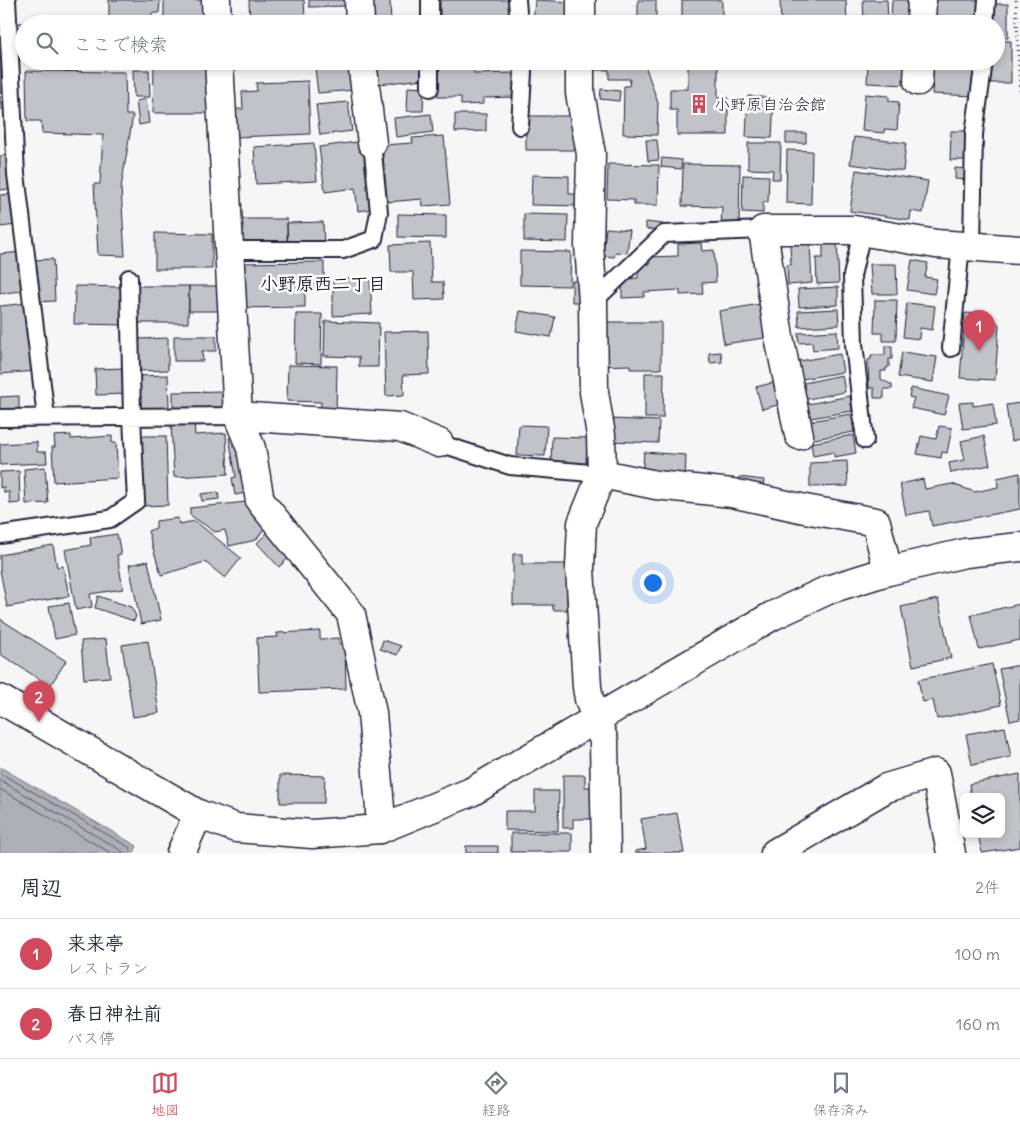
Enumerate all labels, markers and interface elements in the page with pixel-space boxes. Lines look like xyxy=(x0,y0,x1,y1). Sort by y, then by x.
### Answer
search box xyxy=(15,15,1005,70)
icon: search xyxy=(33,29,61,57)
text: ここで検索 xyxy=(73,32,168,56)
building icon: 小野原自治会館 xyxy=(688,93,710,115)
place label: 小野原自治会館 xyxy=(714,94,826,114)
district label: 小野原西二丁目 xyxy=(260,272,386,295)
pin: 1 xyxy=(963,310,995,351)
your location xyxy=(640,570,666,596)
pin: 2 xyxy=(23,681,55,722)
map controls xyxy=(960,793,1005,838)
button: layers xyxy=(960,793,1005,838)
text: 周辺 xyxy=(20,874,62,901)
text: 2件 xyxy=(975,877,1000,897)
text: 来来亭 xyxy=(67,931,124,955)
text: 1 xyxy=(33,944,39,964)
text: 100 m xyxy=(955,944,1000,964)
text: レストラン xyxy=(67,958,148,978)
text: 春日神社前 xyxy=(67,1001,162,1025)
text: 2 xyxy=(32,1014,40,1034)
text: 160 m xyxy=(956,1014,1000,1034)
text: バス停 xyxy=(67,1028,115,1048)
tab: 地図 xyxy=(151,1069,179,1119)
tab: 経路 xyxy=(482,1069,510,1119)
tab: 保存済み xyxy=(813,1069,869,1119)

